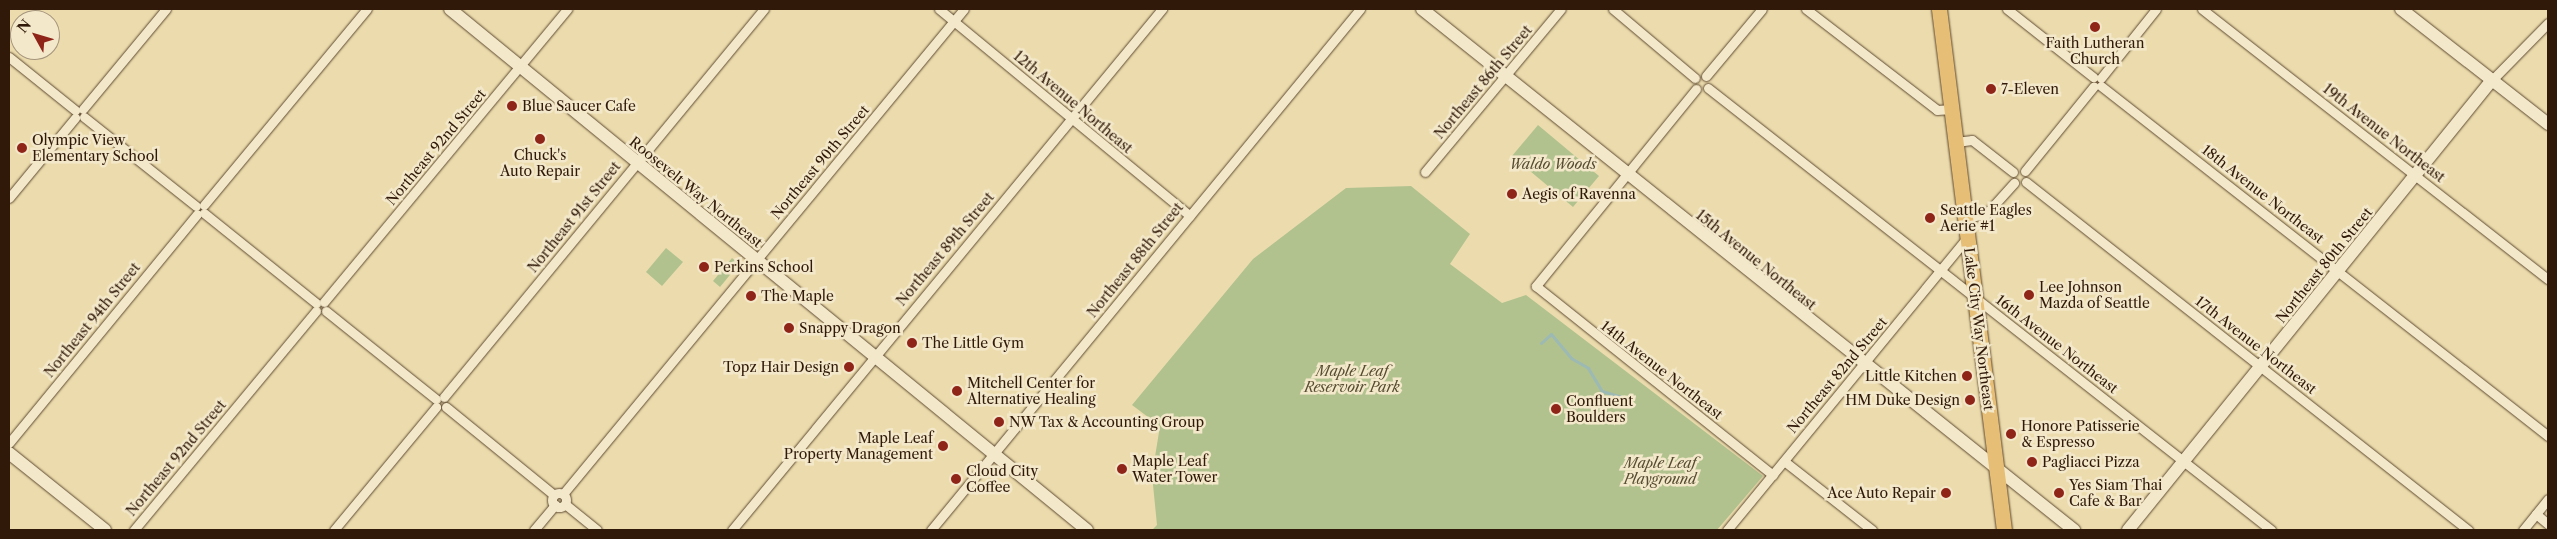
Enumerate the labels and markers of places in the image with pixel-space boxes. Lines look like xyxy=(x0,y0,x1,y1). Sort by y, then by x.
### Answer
marker: Faith Lutheran Church xyxy=(2089,21,2101,33)
place label: Faith Lutheran Church xyxy=(2045,35,2145,68)
place label: 7-Eleven xyxy=(2001,81,2059,97)
marker: 7-Eleven xyxy=(1985,83,1997,95)
place label: Blue Saucer Cafe xyxy=(522,98,636,114)
marker: Blue Saucer Cafe xyxy=(506,100,518,112)
place label: Olympic View Elementary School xyxy=(32,132,159,164)
marker: Chuck's Auto Repair xyxy=(534,133,546,145)
marker: Olympic View Elementary School xyxy=(16,142,28,154)
place label: Chuck's Auto Repair xyxy=(500,147,580,180)
place label: Aegis of Ravenna xyxy=(1522,186,1636,202)
marker: Aegis of Ravenna xyxy=(1506,188,1518,200)
place label: Seattle Eagles Aerie #1 xyxy=(1940,202,2032,234)
marker: Seattle Eagles Aerie #1 xyxy=(1924,212,1936,224)
place label: Perkins School xyxy=(714,259,813,275)
marker: Perkins School xyxy=(698,261,710,273)
place label: Lee Johnson Mazda of Seattle xyxy=(2039,279,2150,312)
place label: The Maple xyxy=(761,288,834,304)
marker: Lee Johnson Mazda of Seattle xyxy=(2023,289,2035,301)
marker: The Maple xyxy=(745,290,757,302)
place label: Snappy Dragon xyxy=(799,320,901,336)
marker: Snappy Dragon xyxy=(783,322,795,334)
place label: The Little Gym xyxy=(922,335,1024,351)
marker: The Little Gym xyxy=(906,337,918,349)
place label: Topz Hair Design xyxy=(723,359,839,375)
marker: Topz Hair Design xyxy=(843,361,855,373)
place label: Little Kitchen xyxy=(1865,368,1957,384)
marker: Little Kitchen xyxy=(1961,370,1973,382)
place label: Mitchell Center for Alternative Healing xyxy=(967,375,1096,408)
marker: Mitchell Center for Alternative Healing xyxy=(951,385,963,397)
place label: HM Duke Design xyxy=(1845,392,1960,408)
place label: Confluent Boulders xyxy=(1566,393,1633,426)
marker: HM Duke Design xyxy=(1964,394,1976,406)
marker: Confluent Boulders xyxy=(1550,403,1562,415)
place label: NW Tax & Accounting Group xyxy=(1009,414,1206,430)
marker: NW Tax & Accounting Group xyxy=(993,416,1005,428)
place label: Honore Patisserie & Espresso xyxy=(2021,418,2140,451)
marker: Honore Patisserie & Espresso xyxy=(2005,428,2017,440)
place label: Maple Leaf Property Management xyxy=(783,430,933,462)
marker: Maple Leaf Property Management xyxy=(937,440,949,452)
place label: Maple Leaf Water Tower xyxy=(1132,453,1218,486)
place label: Pagliacci Pizza xyxy=(2042,454,2140,470)
marker: Pagliacci Pizza xyxy=(2026,456,2038,468)
place label: Cloud City Coffee xyxy=(966,463,1038,496)
marker: Maple Leaf Water Tower xyxy=(1116,463,1128,475)
marker: Cloud City Coffee xyxy=(950,473,962,485)
place label: Yes Siam Thai Cafe & Bar xyxy=(2069,477,2163,510)
place label: Ace Auto Repair xyxy=(1827,485,1936,501)
marker: Ace Auto Repair xyxy=(1940,487,1952,499)
marker: Yes Siam Thai Cafe & Bar xyxy=(2053,487,2065,499)

